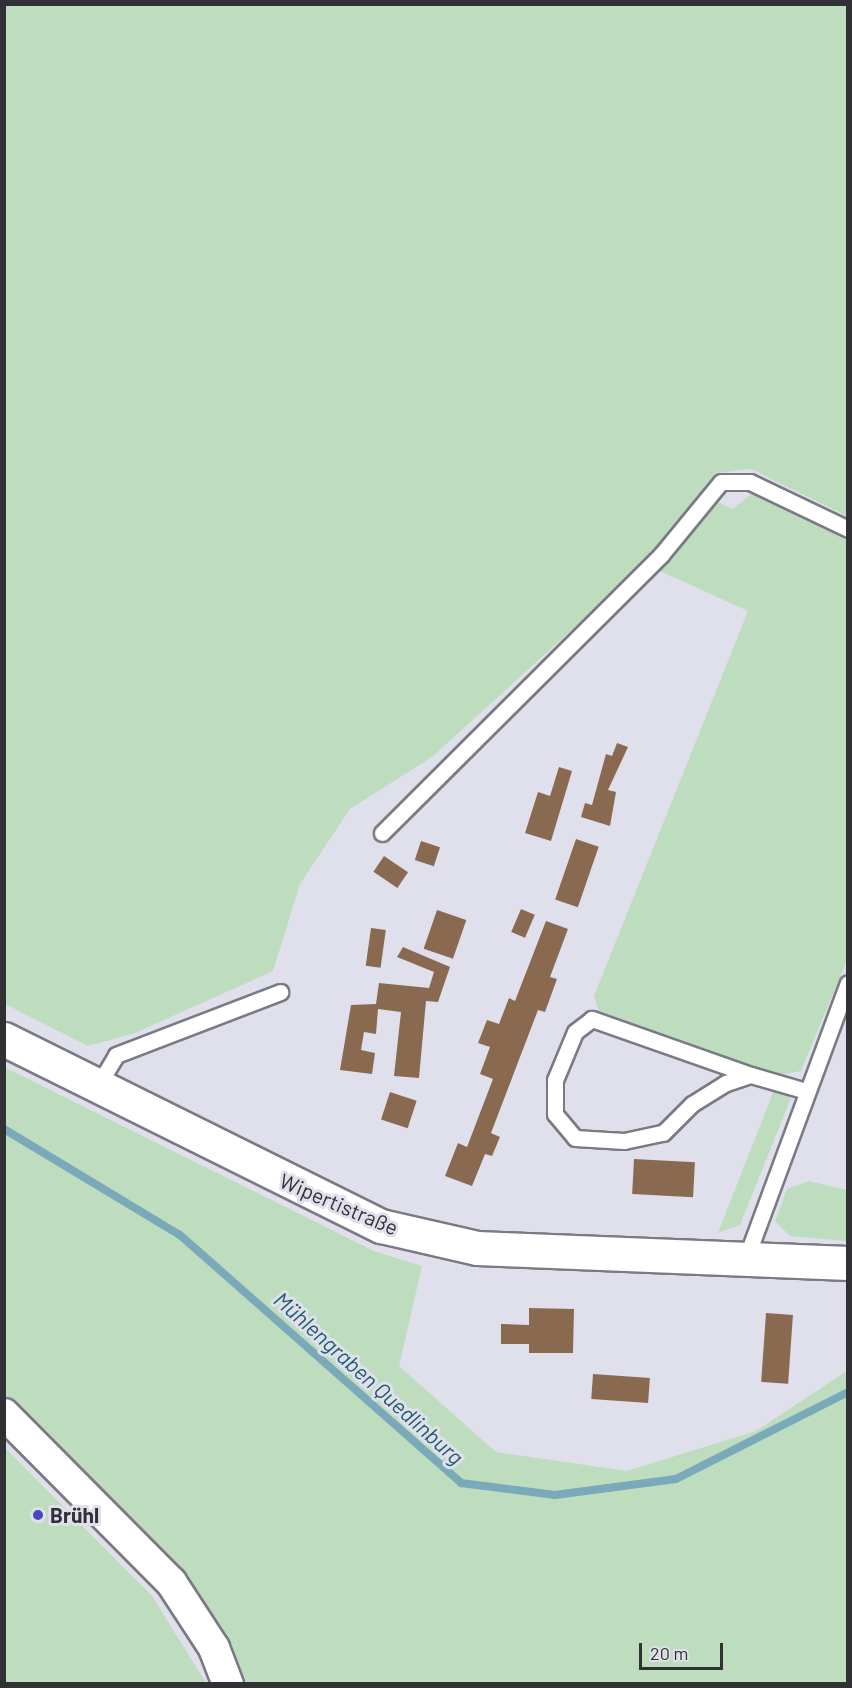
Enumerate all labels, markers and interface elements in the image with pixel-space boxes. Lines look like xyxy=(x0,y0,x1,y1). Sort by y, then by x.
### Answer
street label: Wipertistraße xyxy=(276,1168,402,1240)
water label: Mühlengraben Quedlinburg xyxy=(269,1286,469,1470)
place label: Brühl xyxy=(50,1502,99,1528)
marker: Brühl xyxy=(31,1508,45,1522)
scale bar xyxy=(642,1631,726,1669)
text: 20 m xyxy=(650,1642,688,1664)

